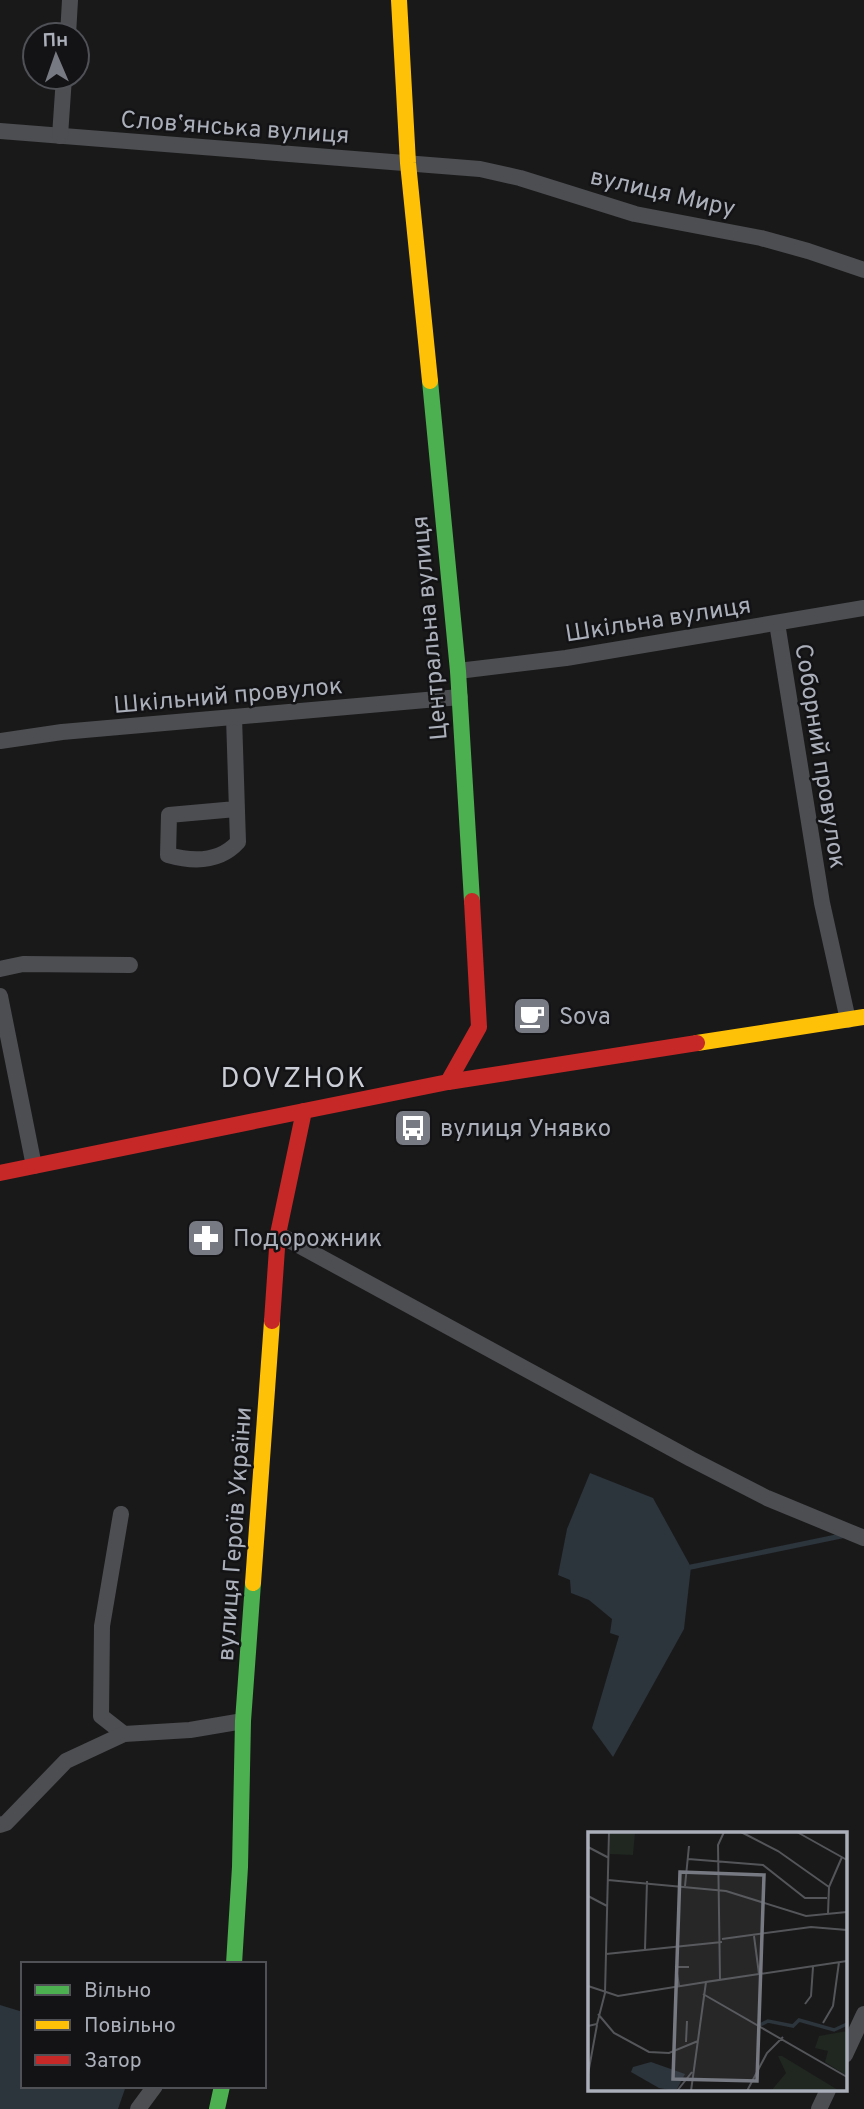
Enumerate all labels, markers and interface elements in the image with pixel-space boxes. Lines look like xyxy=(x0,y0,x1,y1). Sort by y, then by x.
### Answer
north arrow xyxy=(21,21,91,91)
text: Пн xyxy=(42,29,69,53)
street label: Словʼянська вулиця xyxy=(119,106,350,152)
street label: вулиця Миру xyxy=(587,163,738,225)
street label: Центральна вулиця xyxy=(406,514,456,741)
street label: Шкільна вулиця xyxy=(563,591,753,650)
street label: Соборний провулок xyxy=(786,642,852,871)
street label: Шкільний провулок xyxy=(112,672,344,722)
cafe icon: Sova xyxy=(511,995,553,1037)
place label: Sova xyxy=(559,1003,611,1033)
district label: DOVZHOK xyxy=(221,1062,367,1098)
bus stop icon: вулиця Унявко xyxy=(392,1107,434,1149)
place label: вулиця Унявко xyxy=(440,1115,611,1145)
pharmacy icon: Подорожник xyxy=(185,1217,227,1259)
place label: Подорожник xyxy=(233,1225,382,1255)
street label: вулиця Героїв України xyxy=(212,1406,260,1662)
inset map xyxy=(588,1832,846,2092)
legend xyxy=(21,1962,266,2088)
text: Вільно xyxy=(84,1978,151,2005)
text: Повільно xyxy=(84,2013,176,2040)
text: Затор xyxy=(84,2048,142,2075)

